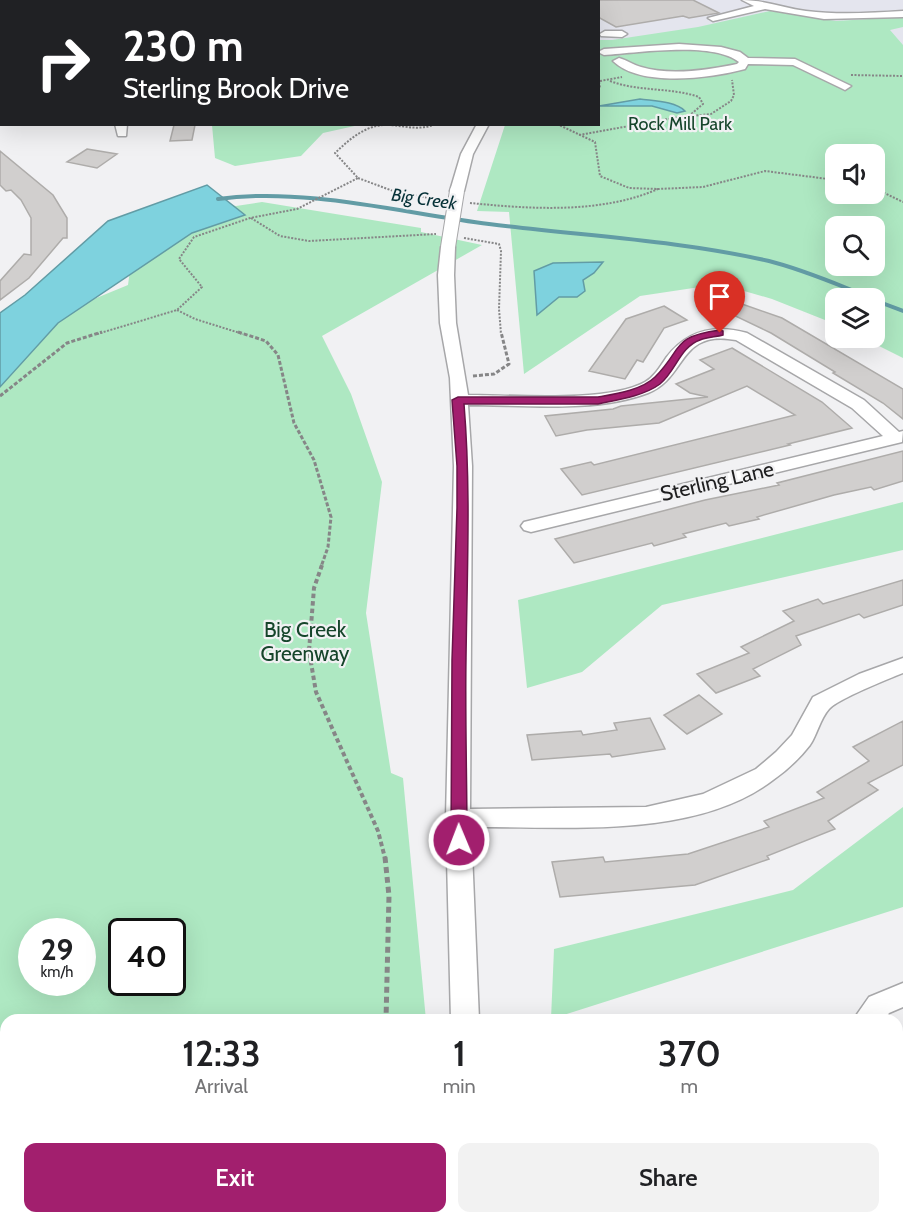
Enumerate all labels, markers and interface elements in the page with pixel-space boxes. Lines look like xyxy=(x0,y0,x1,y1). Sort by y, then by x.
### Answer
text: 230 m xyxy=(123,20,243,72)
icon: right xyxy=(24,24,102,102)
text: Sterling Brook Drive xyxy=(123,72,349,105)
park label: Rock Mill Park xyxy=(628,113,733,135)
map controls xyxy=(825,144,885,348)
button: sound xyxy=(825,144,885,204)
water label: Big Creek xyxy=(390,184,459,215)
button: search xyxy=(825,216,885,276)
pin xyxy=(694,271,745,333)
icon: arrive xyxy=(703,280,736,313)
button: layers xyxy=(825,288,885,348)
street label: Sterling Lane xyxy=(658,456,776,506)
park label: Big Creek Greenway xyxy=(261,617,350,666)
position arrow xyxy=(427,808,491,872)
speed limit sign: 40 xyxy=(108,918,186,996)
text: 29 xyxy=(41,931,73,968)
text: km/h xyxy=(41,963,73,981)
text: 12:33 xyxy=(182,1031,261,1075)
text: 1 xyxy=(453,1031,466,1075)
text: 370 xyxy=(658,1031,721,1075)
text: Arrival xyxy=(195,1074,248,1098)
text: min xyxy=(443,1074,476,1098)
text: m xyxy=(681,1074,698,1098)
button: Exit xyxy=(24,1143,446,1212)
button: Share xyxy=(458,1143,879,1212)

